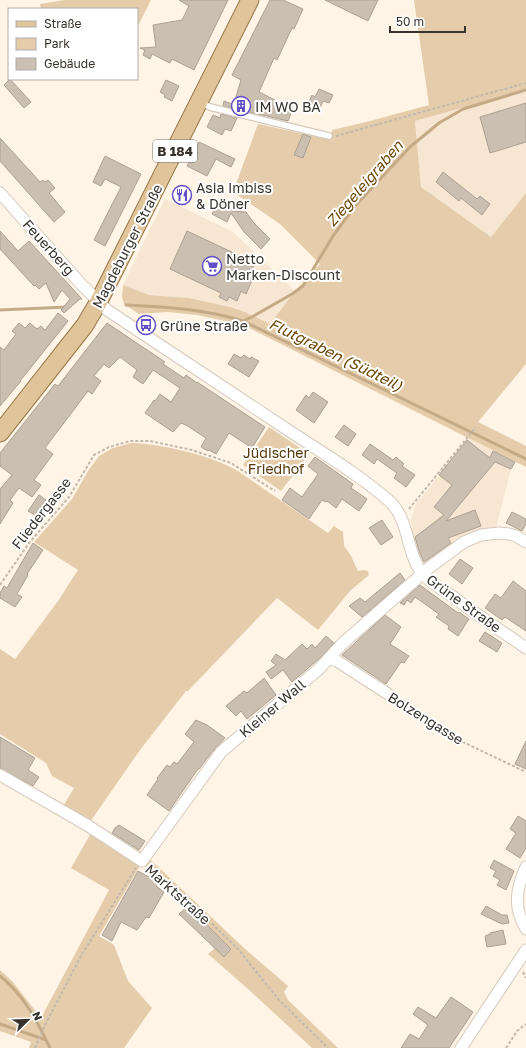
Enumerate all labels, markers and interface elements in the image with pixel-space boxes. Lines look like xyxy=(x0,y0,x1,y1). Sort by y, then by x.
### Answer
legend xyxy=(8,8,138,80)
scale bar xyxy=(390,8,465,34)
text: 50 m xyxy=(396,14,424,29)
text: Straße xyxy=(44,16,82,31)
text: Park xyxy=(44,36,70,51)
text: Gebäude xyxy=(44,56,95,71)
building icon: IM WO BA xyxy=(230,95,252,117)
place label: IM WO BA xyxy=(255,98,321,115)
water label: Ziegeleigraben xyxy=(322,136,407,230)
road number: B 184 xyxy=(153,140,197,162)
place label: Asia Imbiss & Döner xyxy=(196,179,272,212)
street label: Magdeburger Straße xyxy=(88,181,166,311)
restaurant icon: Asia Imbiss & Döner xyxy=(171,184,193,206)
street label: Feuerberg xyxy=(20,216,78,278)
place label: Netto Marken-Discount xyxy=(226,250,341,283)
supermarket icon: Netto Marken-Discount xyxy=(201,255,223,277)
bus stop icon: Grüne Straße xyxy=(135,314,157,336)
water label: Flutgraben (Südteil) xyxy=(266,314,406,395)
place label: Grüne Straße xyxy=(160,317,248,334)
park label: Jüdischer Friedhof xyxy=(243,444,309,477)
street label: Fliedergasse xyxy=(8,474,74,552)
street label: Grüne Straße xyxy=(423,570,505,636)
street label: Kleiner Wall xyxy=(235,675,309,741)
street label: Bolzengasse xyxy=(385,688,467,748)
street label: Marktstraße xyxy=(142,860,214,928)
north arrow xyxy=(8,1000,48,1040)
text: N xyxy=(30,1010,45,1022)

